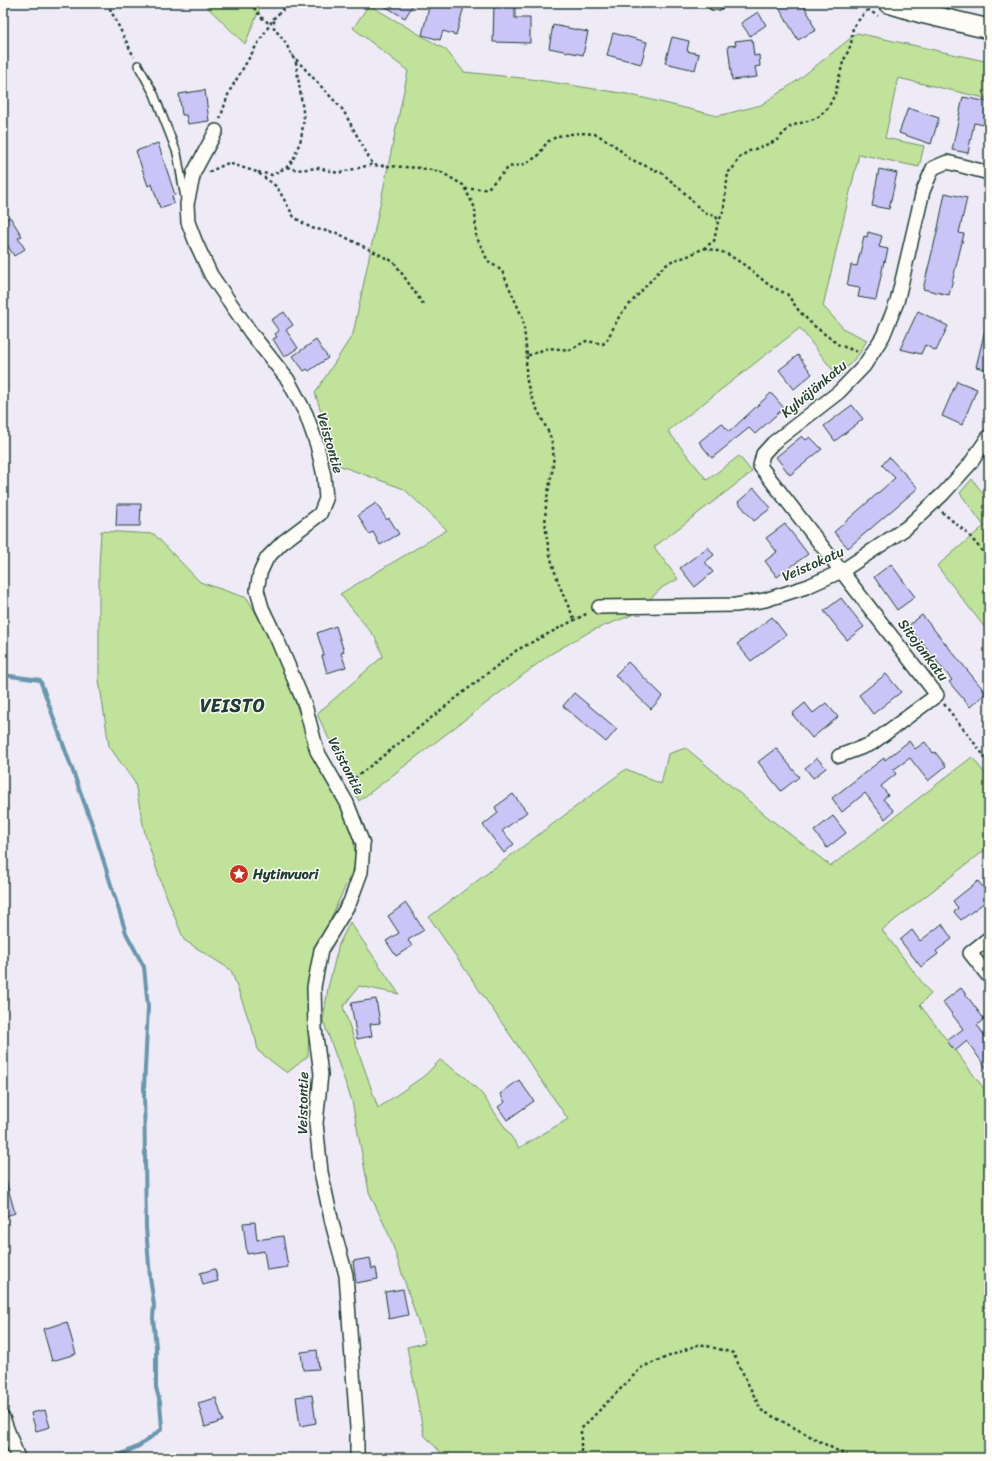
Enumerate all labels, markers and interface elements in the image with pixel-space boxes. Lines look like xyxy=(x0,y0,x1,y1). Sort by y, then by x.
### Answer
street label: Kylväjänkatu xyxy=(775,353,853,424)
street label: Veistontie xyxy=(309,410,351,476)
street label: Veistokatu xyxy=(778,539,849,589)
street label: Sitojankatu xyxy=(891,613,955,687)
district label: VEISTO xyxy=(200,690,266,722)
street label: Veistontie xyxy=(321,732,371,800)
place label: Hytinvuori xyxy=(252,862,319,887)
place icon: Hytinvuori xyxy=(228,863,250,885)
street label: Veistontie xyxy=(290,1072,316,1134)

